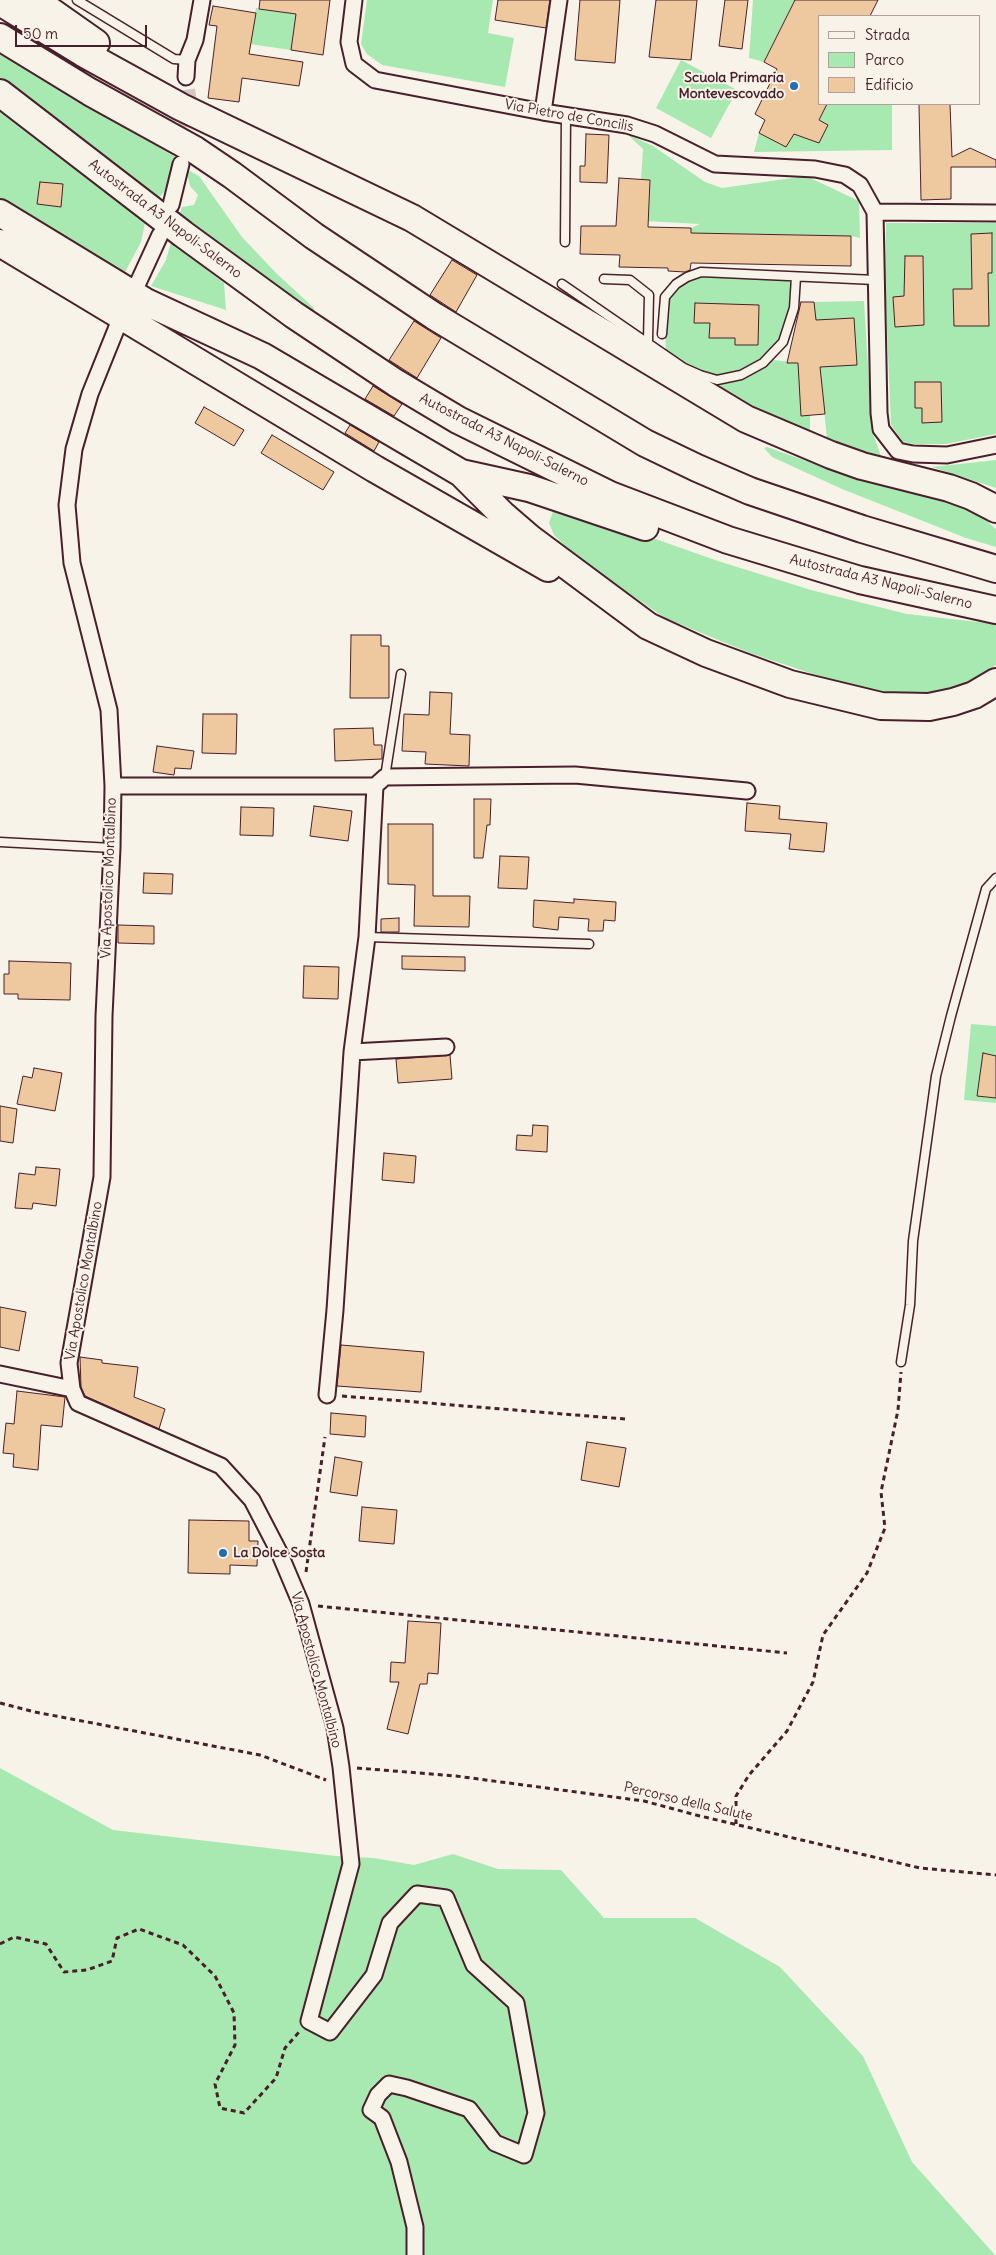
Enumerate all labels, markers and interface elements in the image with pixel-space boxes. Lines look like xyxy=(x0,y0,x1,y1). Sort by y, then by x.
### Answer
scale bar xyxy=(18,15,150,47)
legend xyxy=(818,15,981,105)
text: 50 m xyxy=(23,24,58,43)
text: Strada xyxy=(865,25,910,44)
text: Parco xyxy=(865,50,904,69)
place label: Scuola Primaria Montevescovado xyxy=(678,70,784,102)
text: Edificio xyxy=(865,75,913,94)
marker: Scuola Primaria Montevescovado xyxy=(788,80,800,92)
street label: Via Pietro de Concilis xyxy=(503,96,635,136)
street label: Autostrada A3 Napoli-Salerno xyxy=(85,156,245,282)
street label: Autostrada A3 Napoli-Salerno xyxy=(417,390,591,490)
street label: Autostrada A3 Napoli-Salerno xyxy=(788,551,974,613)
street label: Via Apostolico Montalbino xyxy=(98,797,120,959)
street label: Via Apostolico Montalbino xyxy=(62,1200,106,1362)
place label: La Dolce Sosta xyxy=(233,1545,325,1561)
marker: La Dolce Sosta xyxy=(217,1547,229,1559)
street label: Via Apostolico Montalbino xyxy=(287,1590,345,1750)
street label: Percorso della Salute xyxy=(622,1779,754,1825)

